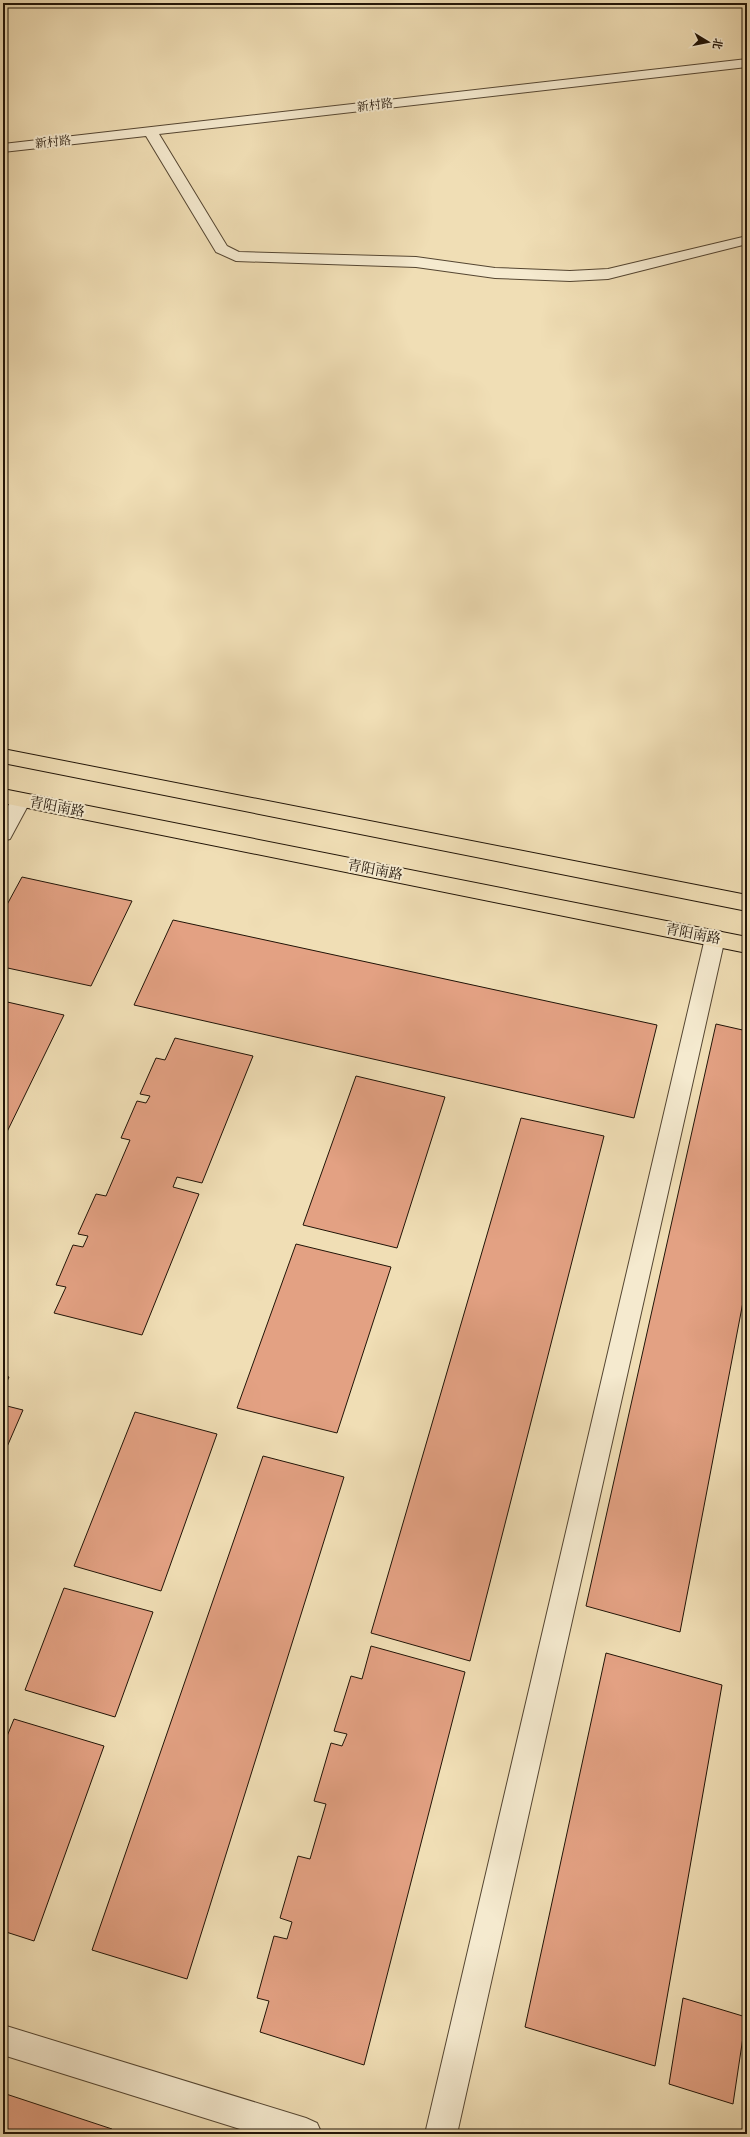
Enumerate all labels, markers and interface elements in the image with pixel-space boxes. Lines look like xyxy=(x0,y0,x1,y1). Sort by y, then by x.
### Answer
north arrow xyxy=(688,22,728,62)
text: 北 xyxy=(710,37,725,50)
street label: 新村路 xyxy=(356,96,394,114)
street label: 新村路 xyxy=(34,133,72,151)
street label: 青阳南路 xyxy=(28,793,86,821)
street label: 青阳南路 xyxy=(346,856,404,884)
street label: 青阳南路 xyxy=(664,920,722,948)

